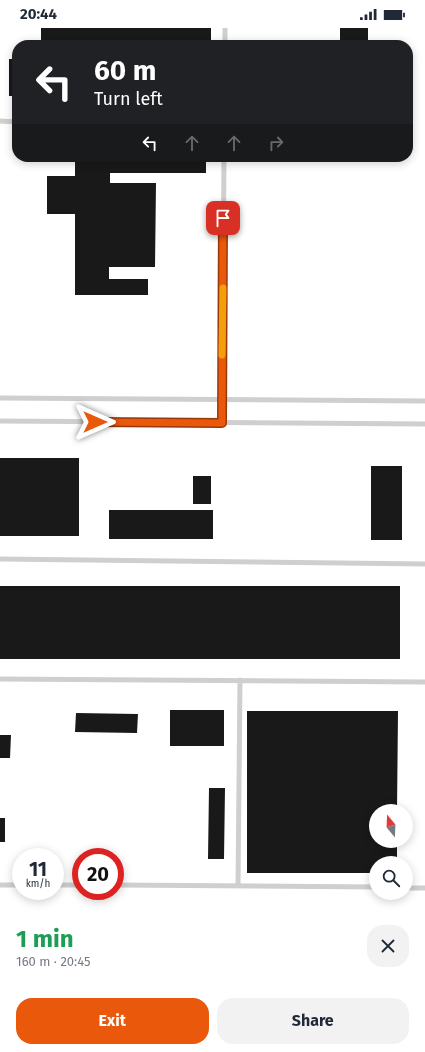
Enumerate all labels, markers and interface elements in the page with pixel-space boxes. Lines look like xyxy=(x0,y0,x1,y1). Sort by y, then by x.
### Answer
text: 20:44 xyxy=(20,5,57,23)
text: 60 m xyxy=(94,54,156,87)
icon: left xyxy=(28,56,80,108)
text: Turn left xyxy=(94,88,163,110)
icon: left xyxy=(139,132,161,154)
icon: ahead xyxy=(181,132,203,154)
icon: ahead xyxy=(223,132,245,154)
icon: right xyxy=(265,132,287,154)
pin xyxy=(206,201,240,235)
icon: arrive xyxy=(212,207,234,229)
position arrow xyxy=(74,401,116,443)
north arrow xyxy=(369,804,413,848)
map controls xyxy=(369,804,413,900)
speed limit sign: 20 xyxy=(72,848,124,900)
button: search xyxy=(369,856,413,900)
text: 11 xyxy=(29,857,47,881)
text: km/h xyxy=(26,878,50,890)
text: 1 min xyxy=(16,925,74,953)
button: close xyxy=(367,925,409,967)
text: 160 m · 20:45 xyxy=(16,954,90,969)
button: Exit xyxy=(16,998,209,1044)
button: Share xyxy=(217,998,409,1044)

